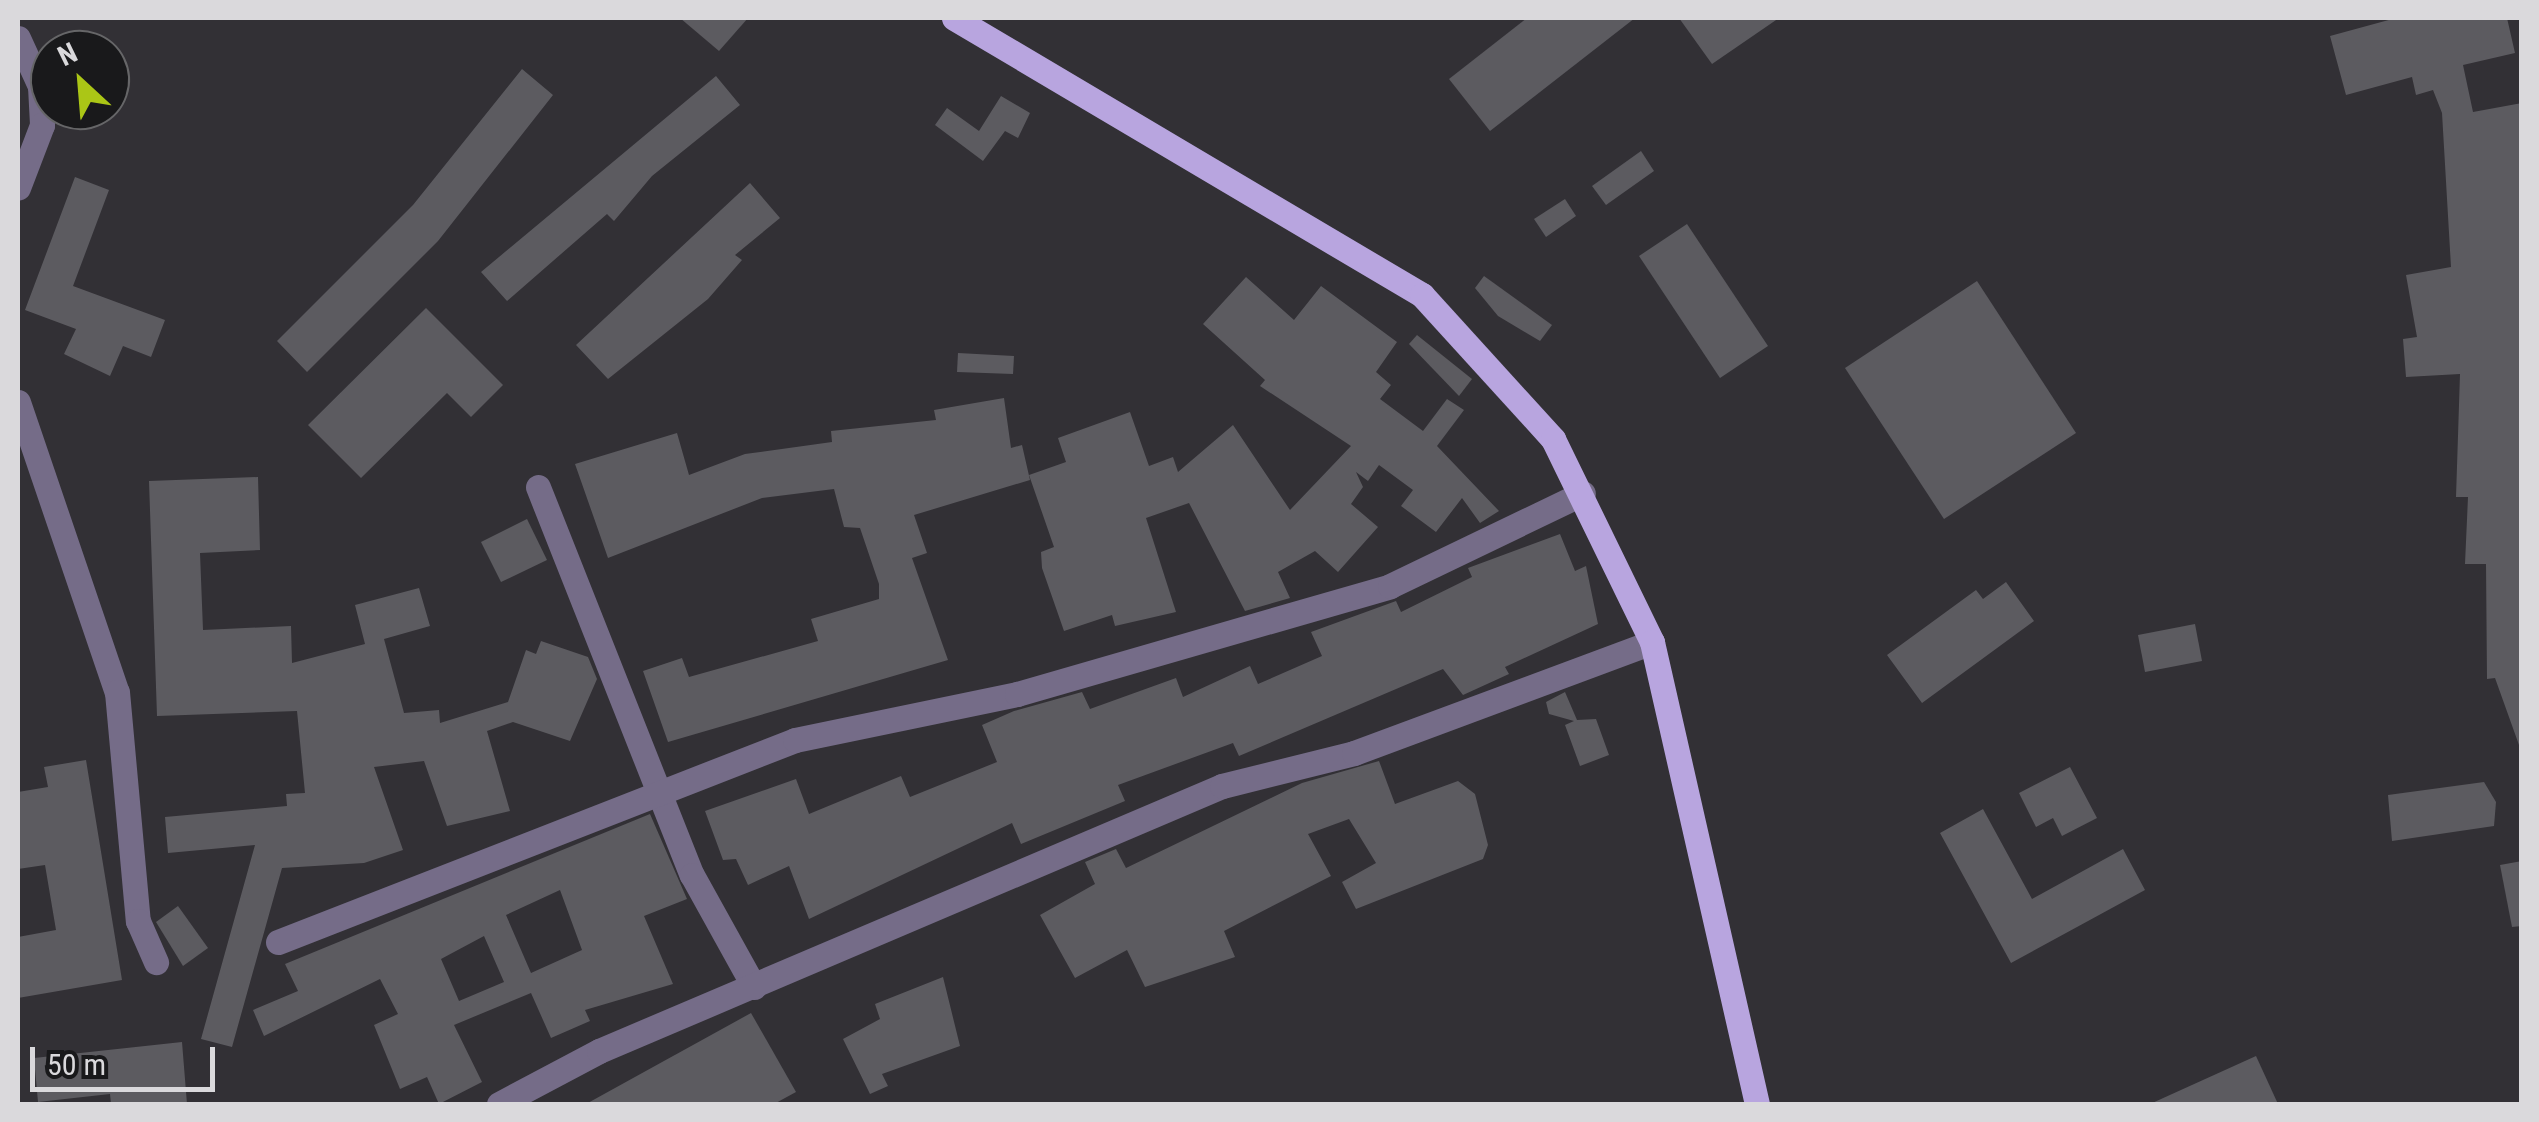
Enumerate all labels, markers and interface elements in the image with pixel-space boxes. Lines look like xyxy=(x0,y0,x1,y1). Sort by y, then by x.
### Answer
north arrow xyxy=(30,30,130,130)
text: N xyxy=(53,36,82,73)
scale bar xyxy=(35,1027,220,1089)
text: 50 m xyxy=(47,1047,106,1082)

